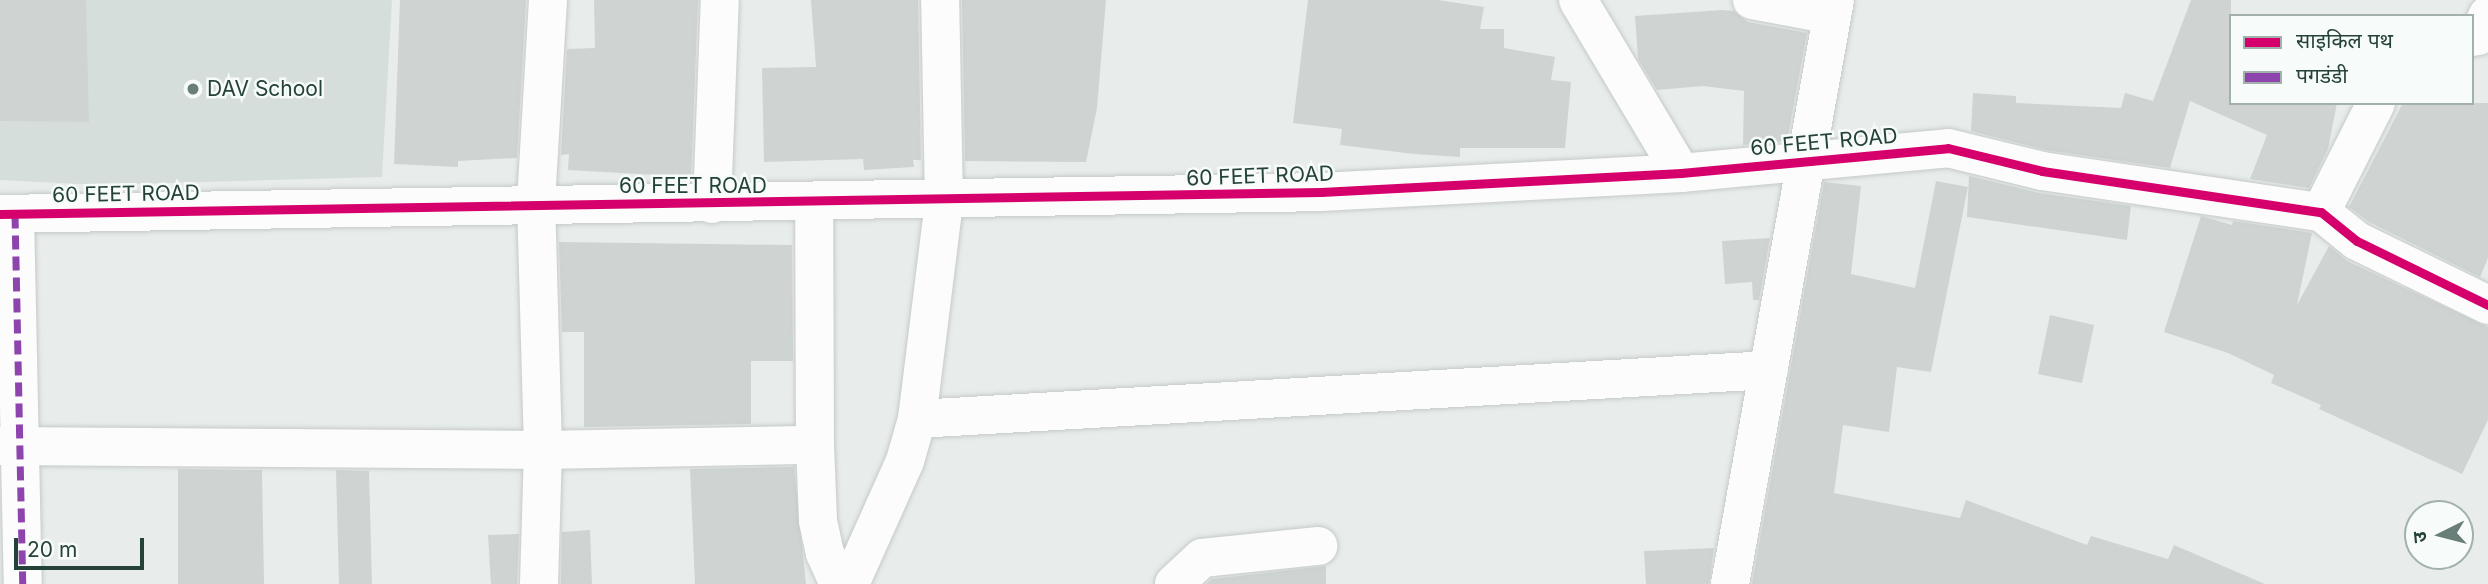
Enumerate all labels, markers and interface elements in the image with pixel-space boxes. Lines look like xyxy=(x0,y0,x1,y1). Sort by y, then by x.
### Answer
legend xyxy=(2229,14,2474,105)
text: साइकिल पथ xyxy=(2296,28,2393,53)
text: पगडंडी xyxy=(2296,63,2348,88)
place label: DAV School xyxy=(207,76,323,102)
marker: DAV School xyxy=(185,81,201,97)
street label: 60 FEET ROAD xyxy=(1749,123,1899,161)
street label: 60 FEET ROAD xyxy=(1186,161,1334,191)
street label: 60 FEET ROAD xyxy=(619,173,767,199)
street label: 60 FEET ROAD xyxy=(52,180,200,208)
north arrow xyxy=(2404,500,2474,570)
scale bar xyxy=(18,524,147,568)
text: उ xyxy=(2408,530,2432,544)
text: 20 m xyxy=(27,537,77,562)

